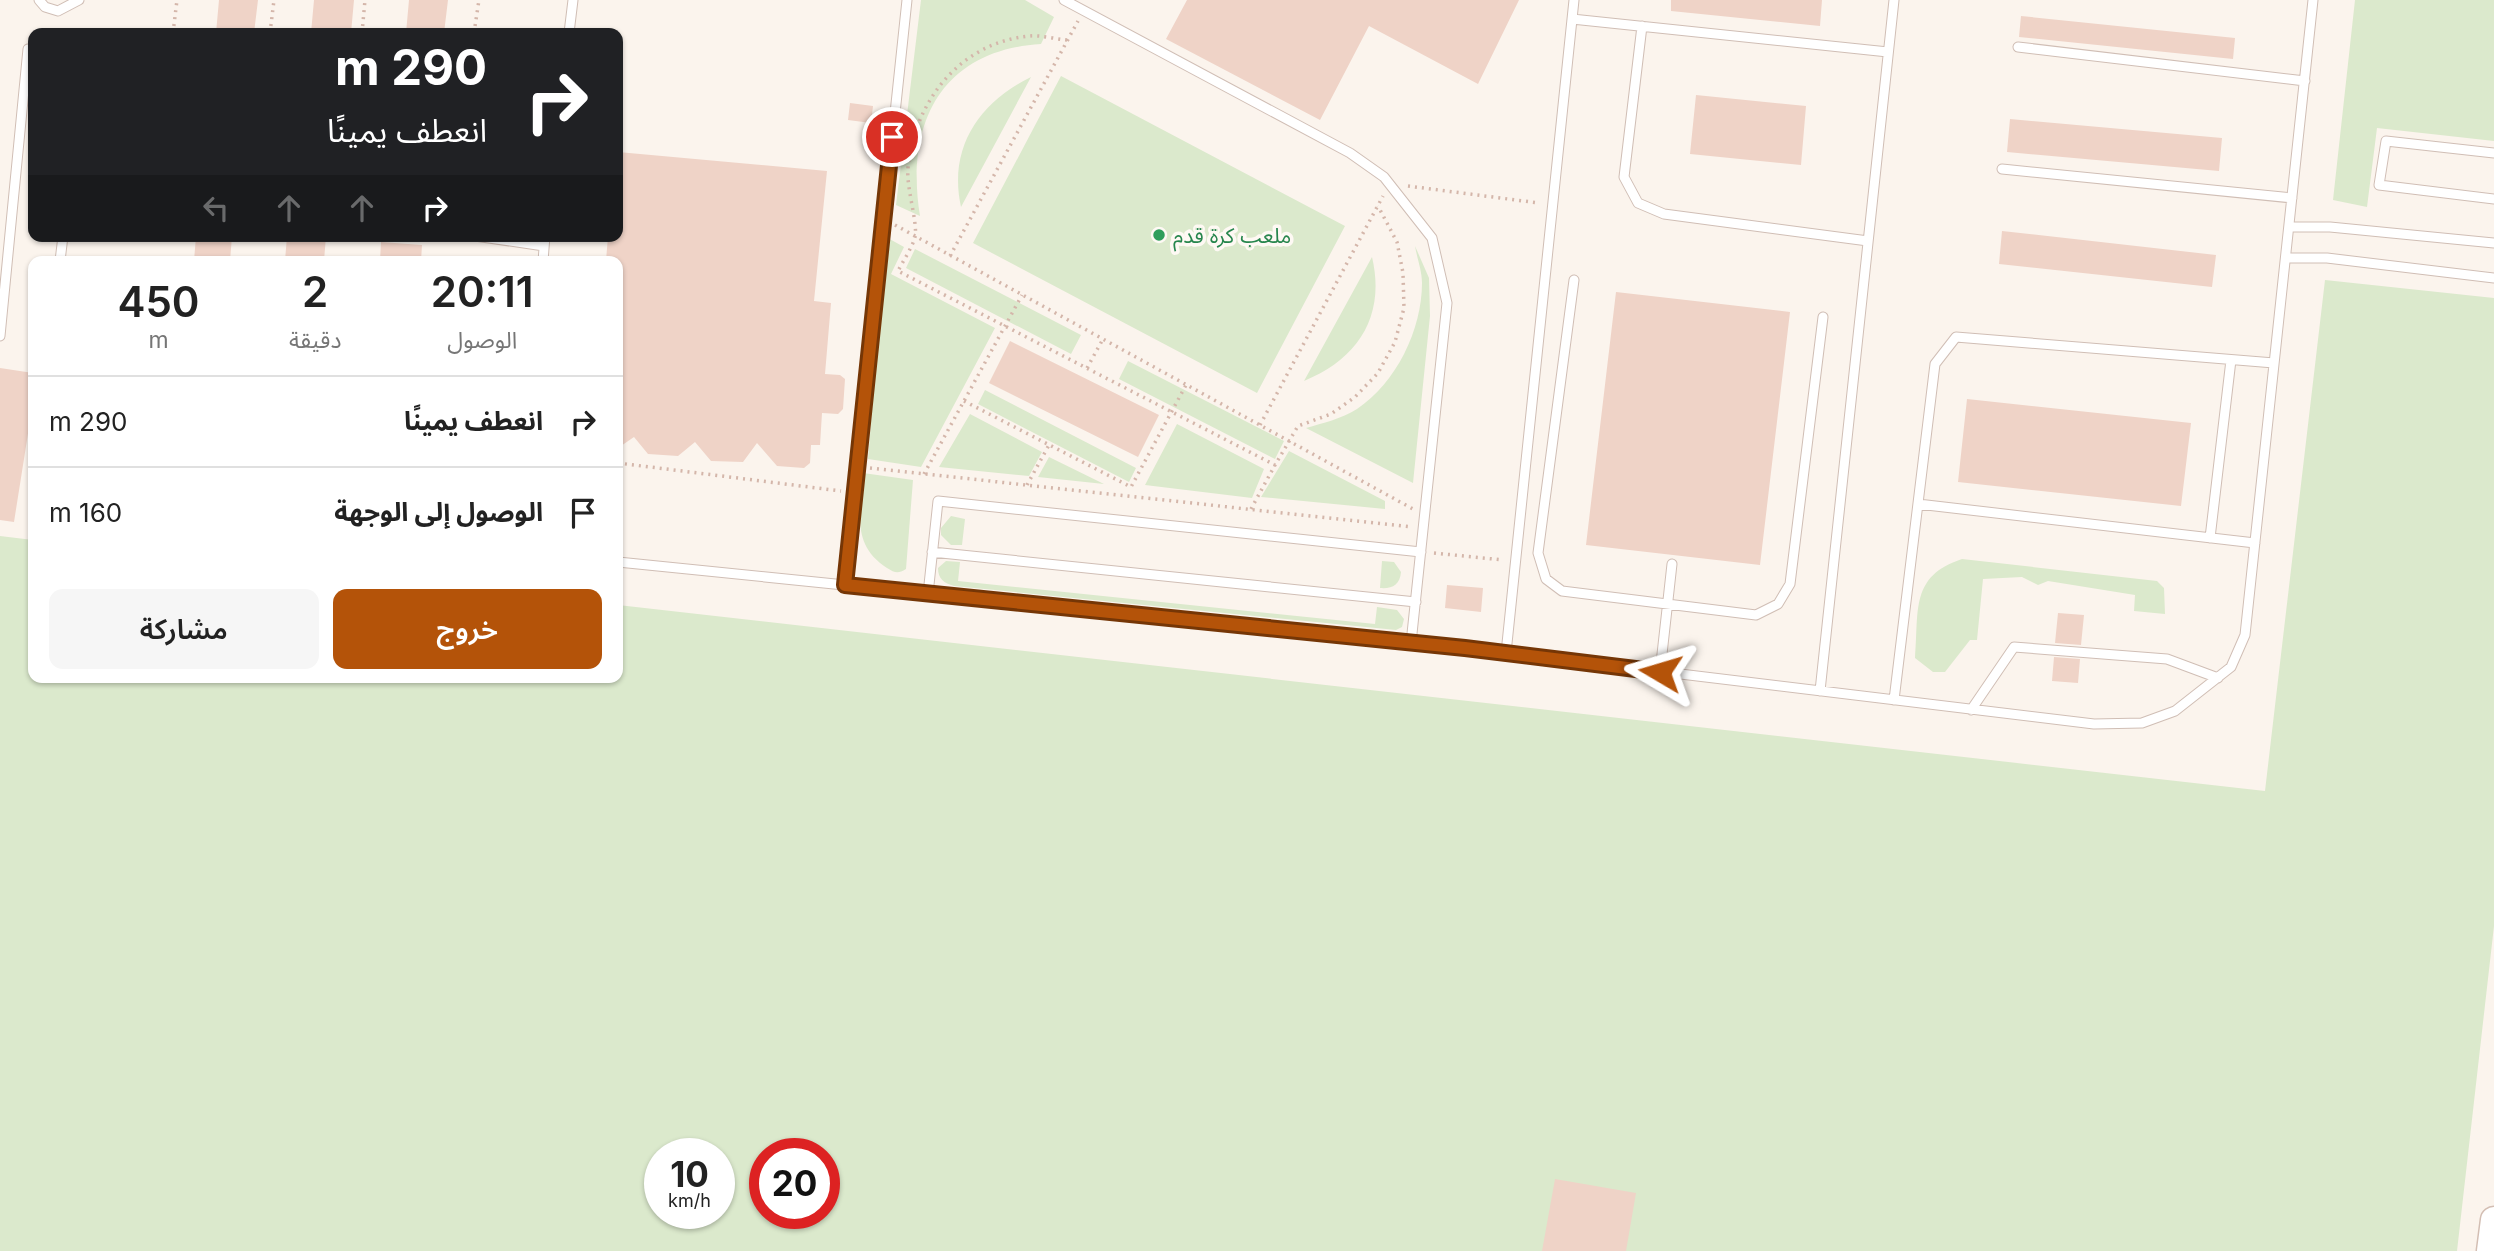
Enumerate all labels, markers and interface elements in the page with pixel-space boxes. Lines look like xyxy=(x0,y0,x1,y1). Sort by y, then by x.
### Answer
text: 290 m xyxy=(335,38,487,97)
icon: right xyxy=(511,56,602,147)
pin xyxy=(862,107,922,167)
text: انعطف يمينًا xyxy=(327,111,487,150)
icon: arrive xyxy=(873,118,911,156)
icon: left xyxy=(197,189,235,227)
icon: ahead xyxy=(270,189,308,227)
icon: ahead xyxy=(343,189,381,227)
icon: right xyxy=(416,189,454,227)
place label: ملعب كرة قدم xyxy=(1173,223,1291,252)
marker: ملعب كرة قدم xyxy=(1151,227,1167,243)
text: 2 xyxy=(302,266,328,317)
text: 20:11 xyxy=(431,266,534,317)
text: 450 xyxy=(117,276,200,327)
text: m xyxy=(148,326,169,354)
text: دقيقة xyxy=(289,326,341,354)
text: الوصول xyxy=(447,326,517,354)
icon: right xyxy=(564,403,602,441)
text: انعطف يمينًا xyxy=(404,405,543,436)
text: 290 m xyxy=(49,406,127,437)
icon: arrive xyxy=(564,494,602,532)
text: الوصول إلى الوجهة xyxy=(334,496,543,527)
text: 160 m xyxy=(49,497,122,528)
button: مشاركة xyxy=(49,589,319,669)
button: خروج xyxy=(333,589,602,669)
position arrow xyxy=(1623,635,1697,709)
speed limit sign: 20 xyxy=(749,1138,840,1229)
text: 10 xyxy=(670,1153,709,1195)
text: km/h xyxy=(668,1190,711,1211)

